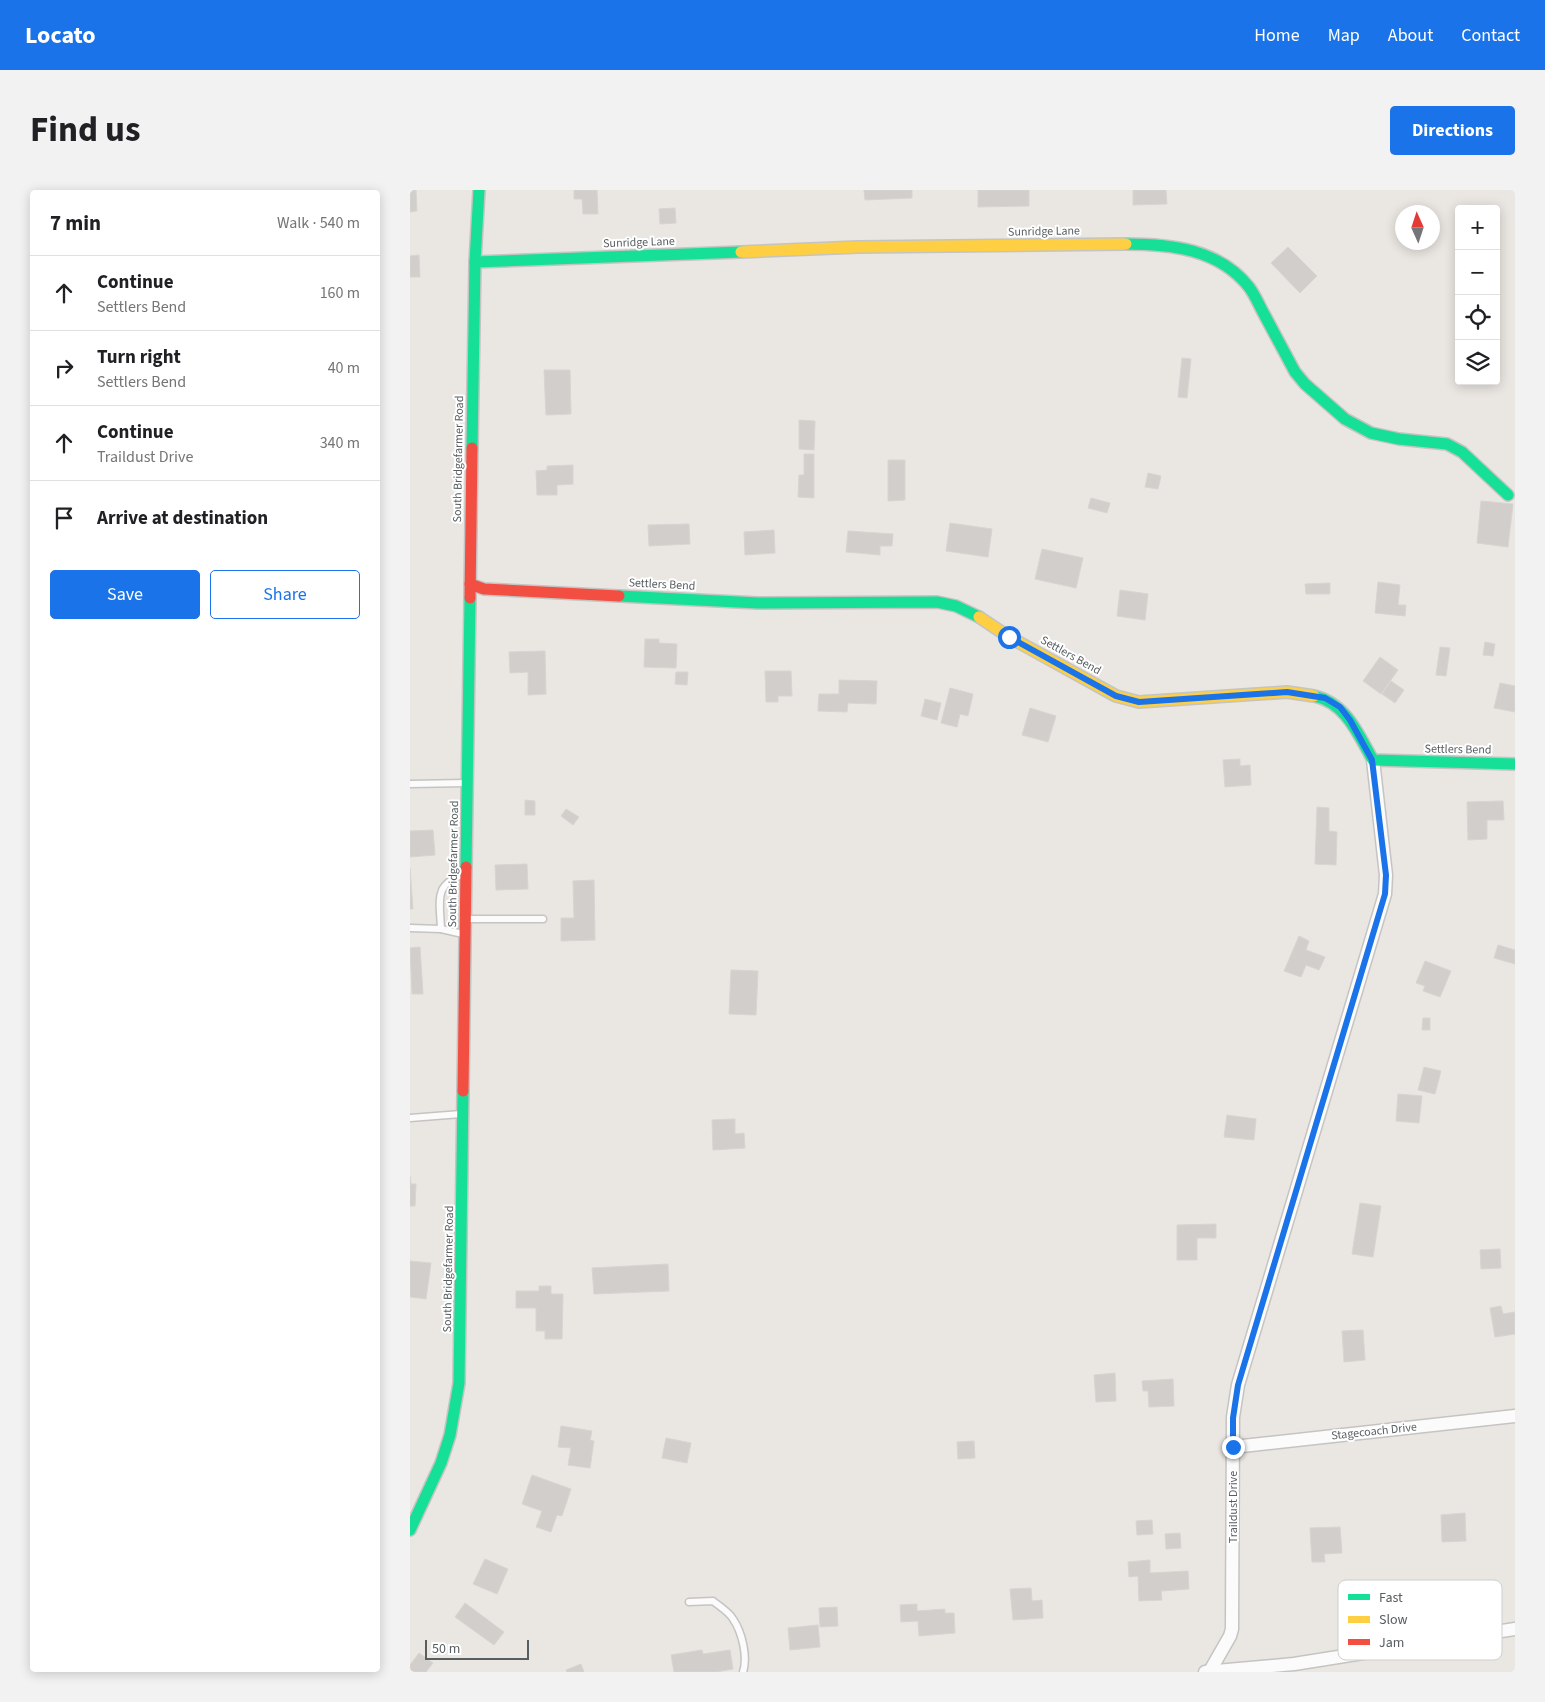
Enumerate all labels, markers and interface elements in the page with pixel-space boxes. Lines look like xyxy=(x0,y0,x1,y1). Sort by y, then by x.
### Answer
text: Locato xyxy=(25,18,96,53)
text: Home xyxy=(1254,23,1300,48)
text: Map xyxy=(1328,23,1360,48)
text: About xyxy=(1388,23,1433,48)
text: Contact xyxy=(1461,23,1520,48)
text: Find us xyxy=(30,105,140,155)
button: Directions xyxy=(1390,106,1515,155)
north arrow xyxy=(1395,205,1440,250)
map controls xyxy=(1455,205,1500,385)
button: + xyxy=(1455,205,1500,250)
text: 7 min xyxy=(50,208,101,238)
text: Walk · 540 m xyxy=(277,212,360,234)
street label: Sunridge Lane xyxy=(1008,222,1080,241)
street label: Sunridge Lane xyxy=(603,233,675,252)
button: − xyxy=(1455,250,1500,295)
text: Continue xyxy=(97,269,174,296)
icon: ahead xyxy=(50,279,78,307)
text: 160 m xyxy=(320,282,360,304)
button: locate xyxy=(1455,295,1500,340)
text: Settlers Bend xyxy=(97,296,186,318)
button: layers xyxy=(1455,340,1500,385)
text: Turn right xyxy=(97,344,181,371)
icon: right xyxy=(50,354,78,382)
text: 40 m xyxy=(328,357,360,379)
text: Settlers Bend xyxy=(97,371,186,393)
street label: South Bridgefarmer Road xyxy=(449,395,468,523)
text: Continue xyxy=(97,419,174,446)
icon: ahead xyxy=(50,429,78,457)
text: 340 m xyxy=(320,432,360,454)
text: Traildust Drive xyxy=(97,446,193,468)
icon: arrive xyxy=(50,504,78,532)
text: Arrive at destination xyxy=(97,505,268,532)
button: Save xyxy=(50,570,200,619)
button: Share xyxy=(210,570,360,619)
street label: Settlers Bend xyxy=(628,574,696,595)
route start xyxy=(998,626,1021,649)
street label: Settlers Bend xyxy=(1037,632,1104,679)
street label: Settlers Bend xyxy=(1424,740,1492,759)
street label: South Bridgefarmer Road xyxy=(444,800,463,928)
street label: South Bridgefarmer Road xyxy=(439,1205,458,1333)
street label: Stagecoach Drive xyxy=(1330,1419,1418,1444)
route end xyxy=(1222,1436,1245,1459)
street label: Traildust Drive xyxy=(1225,1471,1242,1543)
legend xyxy=(1338,1580,1502,1660)
text: Fast xyxy=(1379,1588,1403,1608)
text: Slow xyxy=(1379,1610,1408,1630)
text: Jam xyxy=(1379,1633,1404,1653)
scale bar xyxy=(425,1637,529,1660)
text: 50 m xyxy=(432,1639,460,1659)

